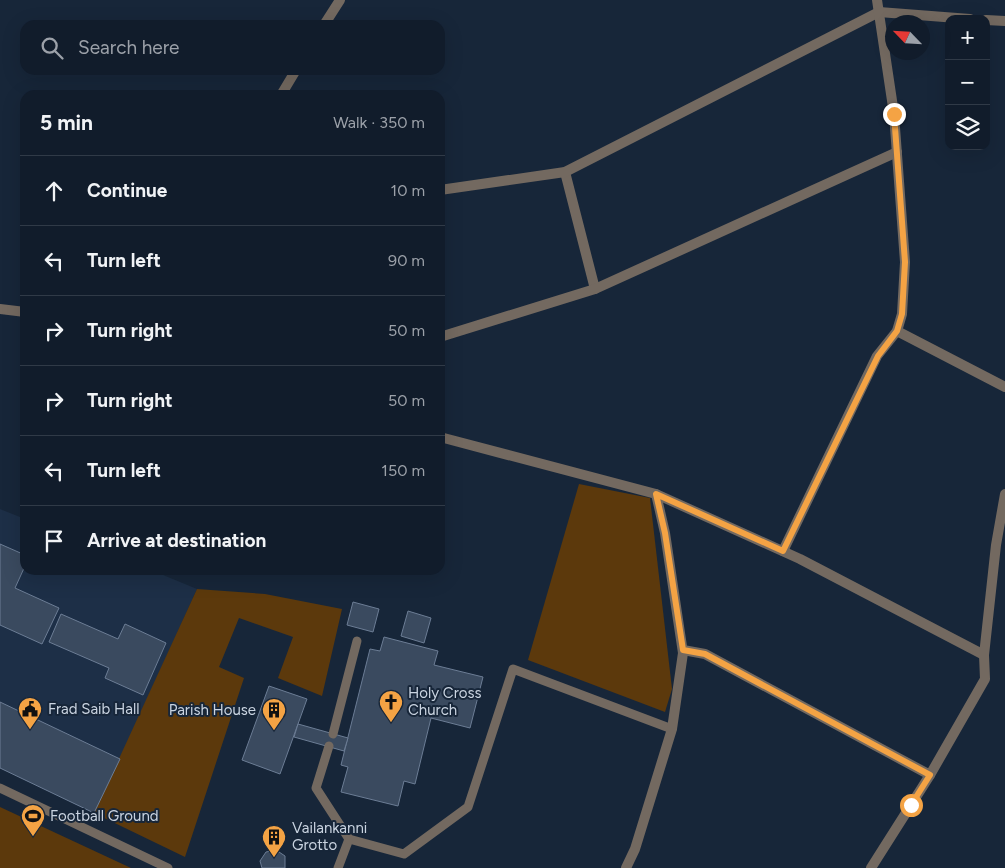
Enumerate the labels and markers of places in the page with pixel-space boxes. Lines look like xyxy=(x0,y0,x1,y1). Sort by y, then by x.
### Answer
place label: Holy Cross Church xyxy=(408,684,481,719)
church icon: Holy Cross Church xyxy=(378,689,404,723)
public building icon: Frad Saib Hall xyxy=(17,696,43,730)
building icon: Parish House xyxy=(261,697,287,731)
place label: Frad Saib Hall xyxy=(48,700,140,718)
place label: Parish House xyxy=(169,701,256,719)
sports icon: Football Ground xyxy=(20,803,46,837)
place label: Football Ground xyxy=(50,807,159,825)
place label: Vailankanni Grotto xyxy=(292,819,367,854)
building icon: Vailankanni Grotto xyxy=(261,824,287,858)

